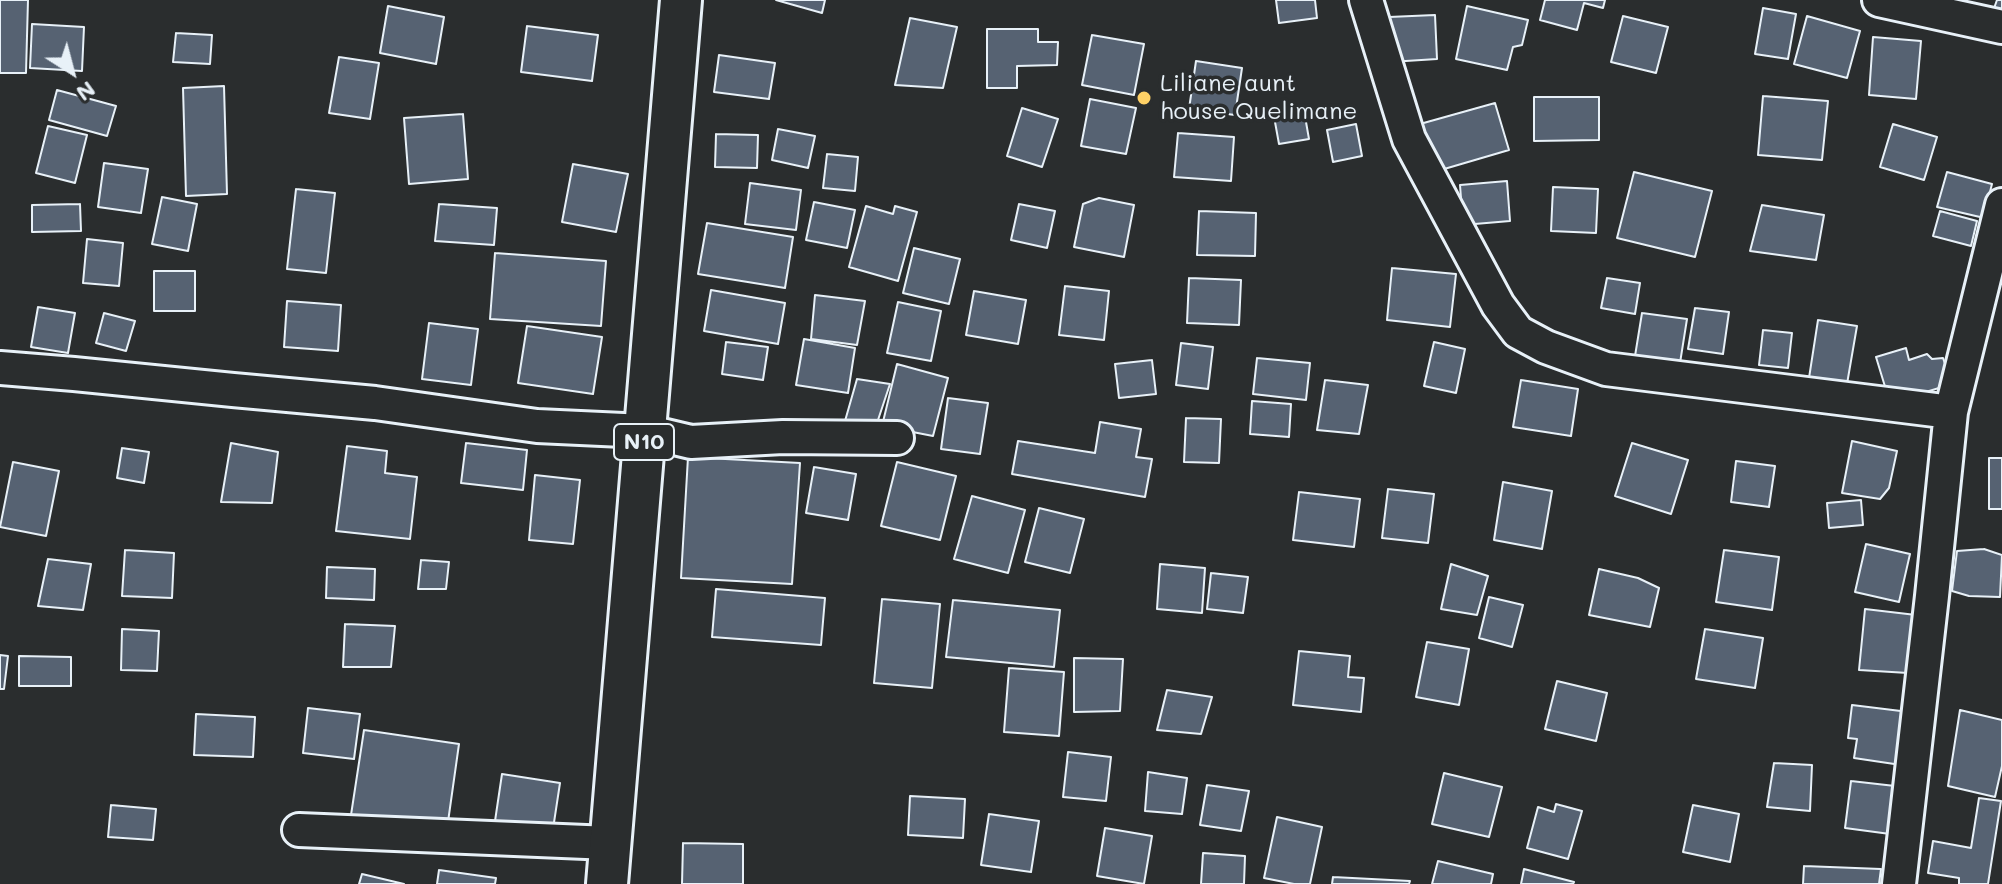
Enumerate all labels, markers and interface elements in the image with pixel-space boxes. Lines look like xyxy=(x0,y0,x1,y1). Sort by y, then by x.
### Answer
north arrow xyxy=(32,32,112,112)
place label: Liliane aunt house Quelimane xyxy=(1160,70,1357,126)
text: N xyxy=(71,75,102,108)
marker: Liliane aunt house Quelimane xyxy=(1135,89,1153,107)
road number: N10 xyxy=(614,424,674,460)

